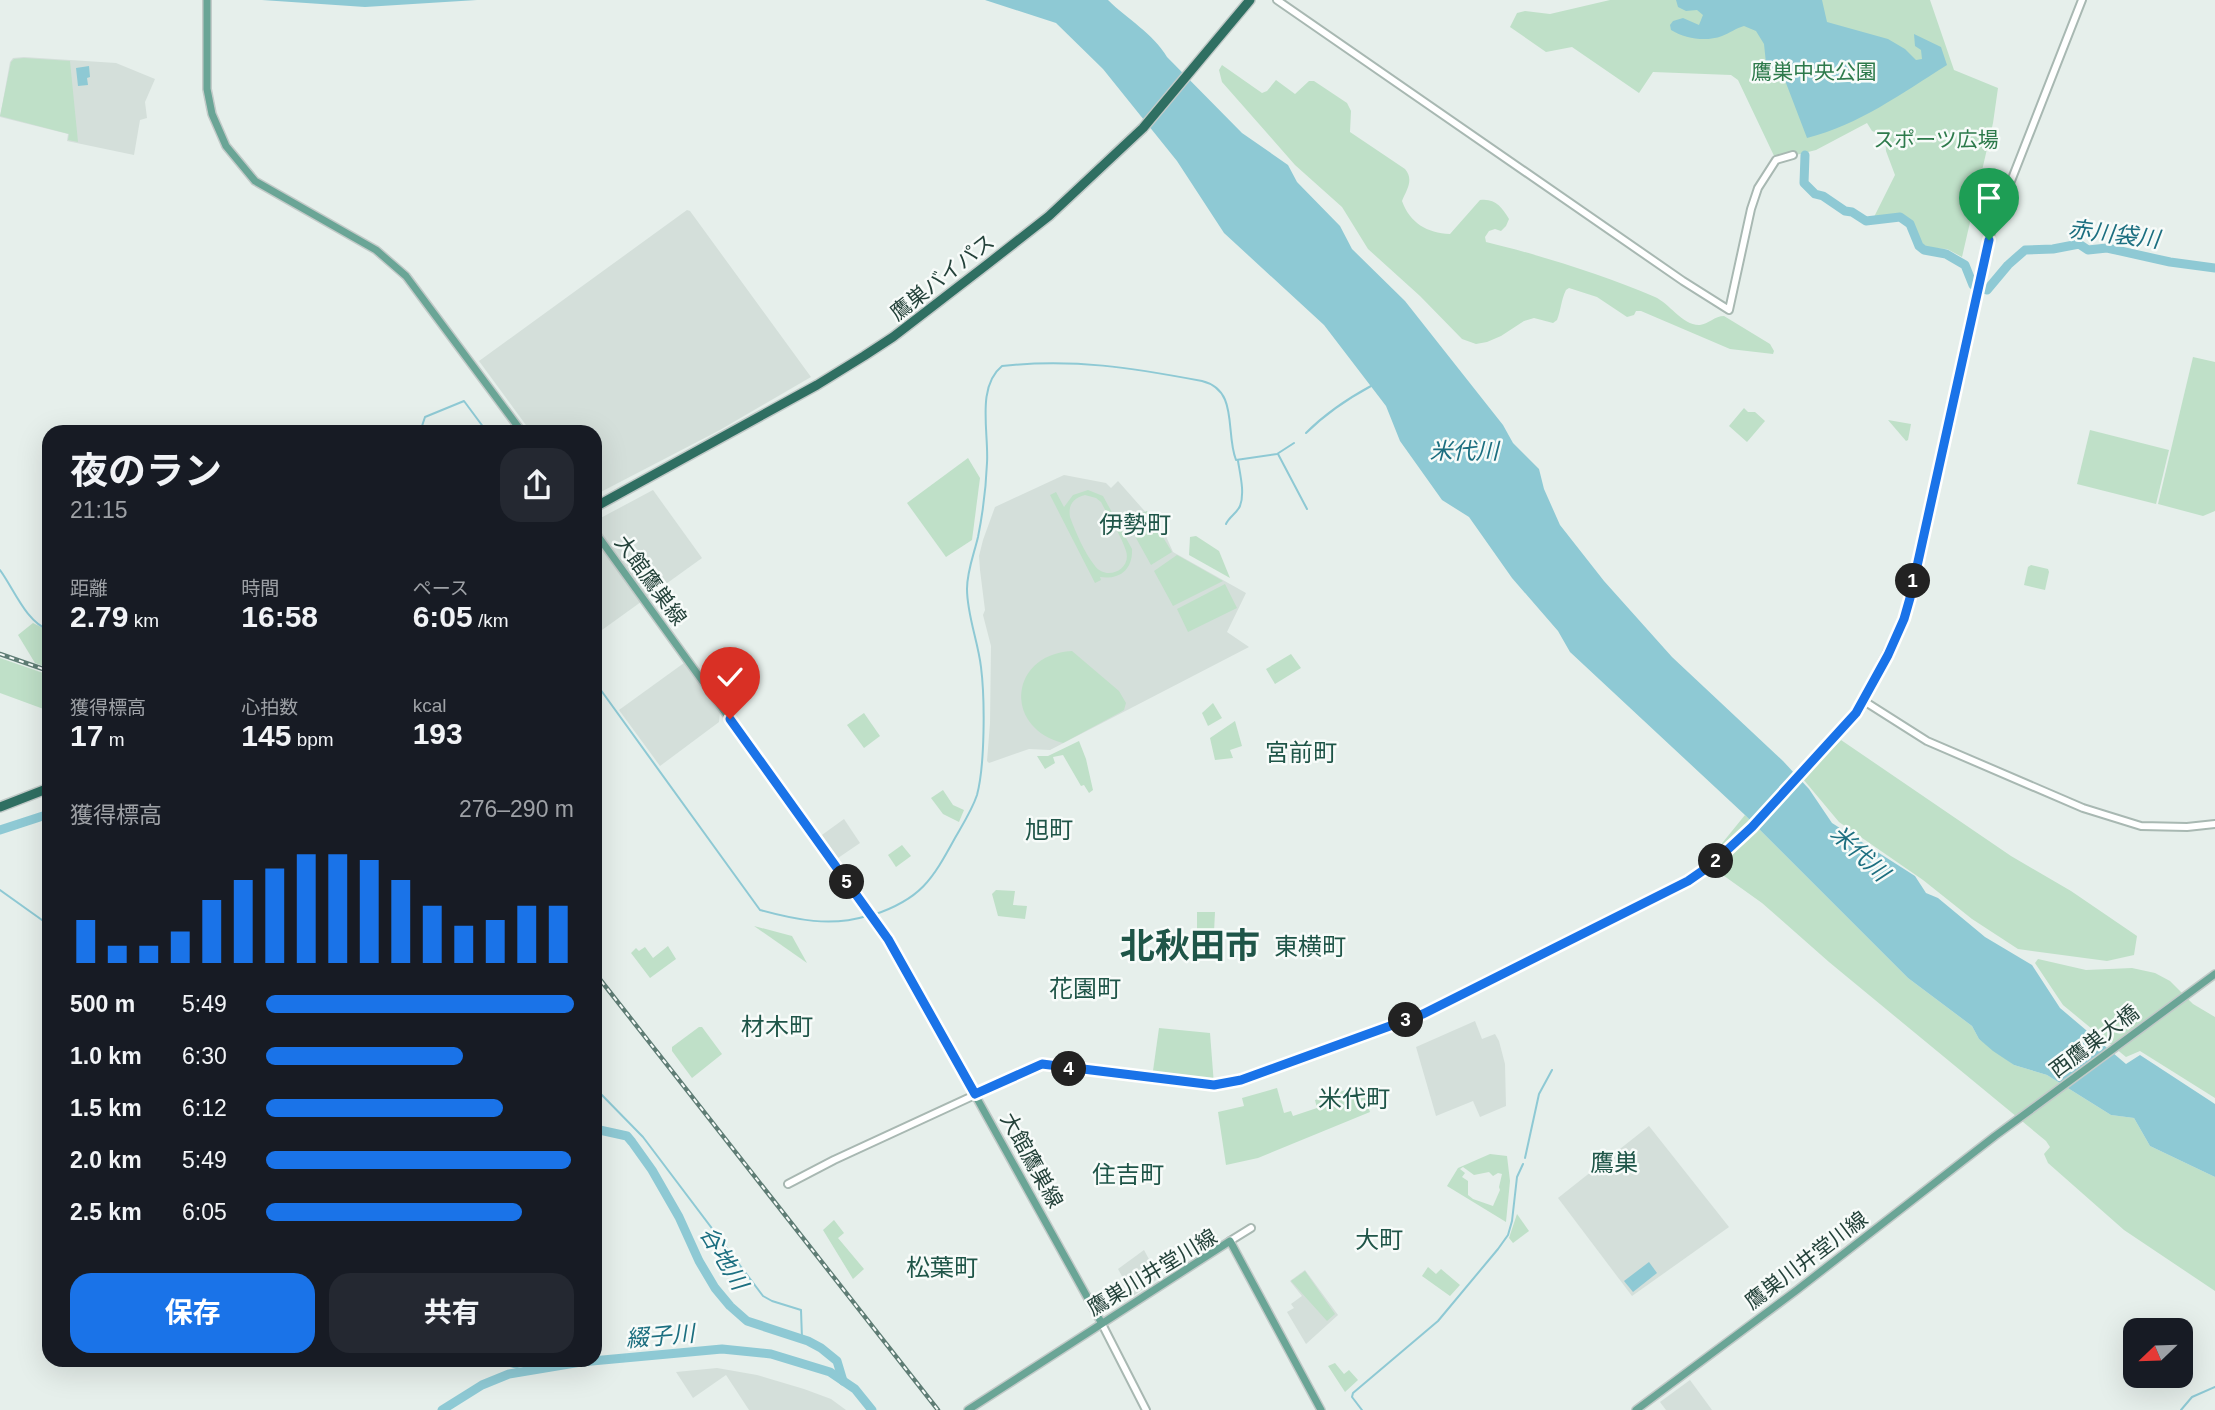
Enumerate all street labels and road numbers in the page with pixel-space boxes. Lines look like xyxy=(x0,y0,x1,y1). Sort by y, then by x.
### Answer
street label: 鷹巣バイパス xyxy=(885,229,999,325)
street label: 大館鷹巣線 xyxy=(611,531,691,629)
street label: 西鷹巣大橋 xyxy=(2045,1000,2143,1082)
street label: 大館鷹巣線 xyxy=(996,1109,1068,1211)
street label: 鷹巣川井堂川線 xyxy=(1740,1207,1872,1313)
street label: 鷹巣川井堂川線 xyxy=(1083,1224,1221,1320)

